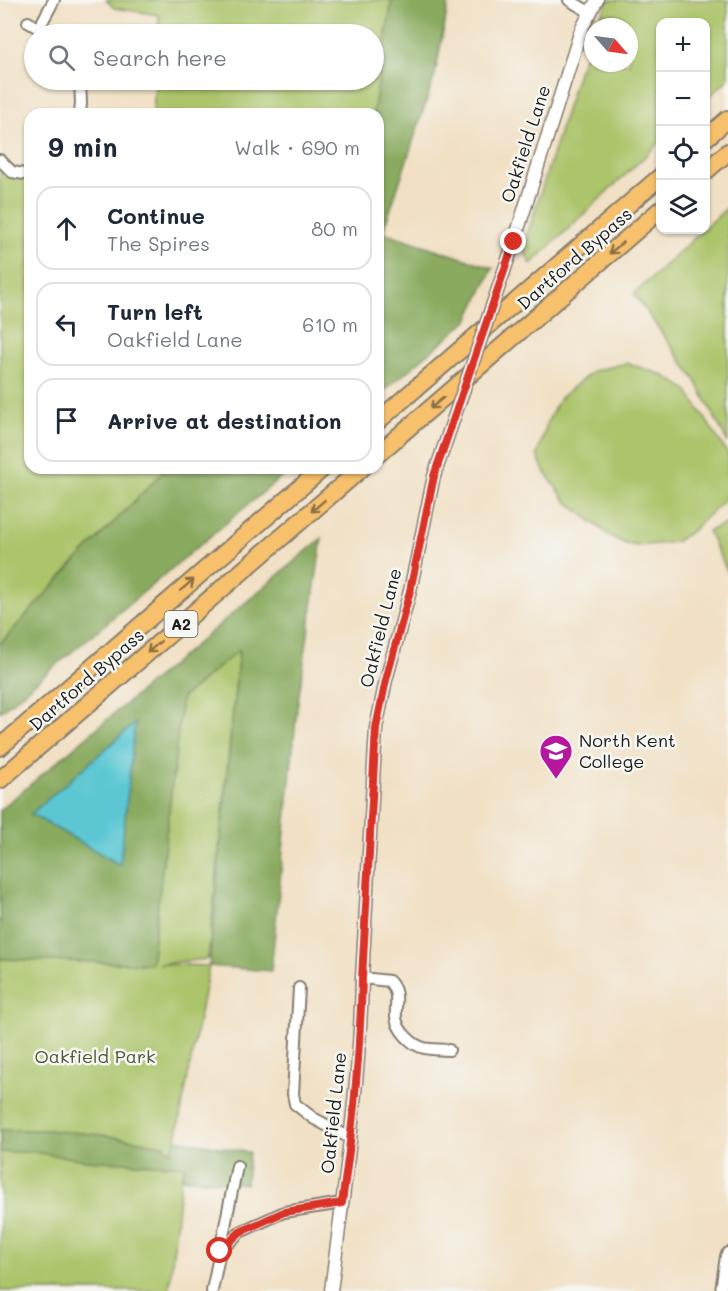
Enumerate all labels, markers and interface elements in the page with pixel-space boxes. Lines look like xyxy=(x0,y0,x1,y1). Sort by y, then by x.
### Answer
north arrow xyxy=(584,18,638,72)
map controls xyxy=(656,18,710,234)
button: + xyxy=(656,18,710,72)
search box xyxy=(24,24,384,90)
icon: search xyxy=(45,41,78,74)
text: Search here xyxy=(93,43,227,72)
button: − xyxy=(656,72,710,126)
street label: Oakfield Lane xyxy=(495,82,555,205)
button: locate xyxy=(656,126,710,180)
text: 9 min xyxy=(48,130,117,164)
text: Walk · 690 m xyxy=(234,134,360,160)
button: layers xyxy=(656,180,710,234)
text: Continue xyxy=(107,201,205,230)
street label: Dartford Bypass xyxy=(512,202,637,315)
icon: ahead xyxy=(50,212,83,245)
text: 80 m xyxy=(311,215,358,241)
route end xyxy=(500,228,526,254)
text: The Spires xyxy=(107,230,210,256)
one-way arrow xyxy=(609,241,624,255)
text: Turn left xyxy=(107,297,203,326)
icon: left xyxy=(50,308,83,341)
text: 610 m xyxy=(302,311,358,337)
text: Oakfield Lane xyxy=(107,326,243,352)
one-way arrow xyxy=(430,396,445,410)
icon: arrive xyxy=(50,404,83,437)
text: Arrive at destination xyxy=(107,406,342,435)
one-way arrow xyxy=(311,499,326,513)
street label: Oakfield Lane xyxy=(354,566,406,690)
one-way arrow xyxy=(179,578,194,592)
road number: A2 xyxy=(164,611,198,637)
street label: Dartford Bypass xyxy=(24,623,149,736)
one-way arrow xyxy=(147,640,162,654)
place label: North Kent College xyxy=(579,728,676,773)
school or university icon: North Kent College xyxy=(538,733,574,780)
park label: Oakfield Park xyxy=(34,1044,156,1068)
street label: Oakfield Lane xyxy=(315,1051,351,1175)
route start xyxy=(206,1237,232,1263)

